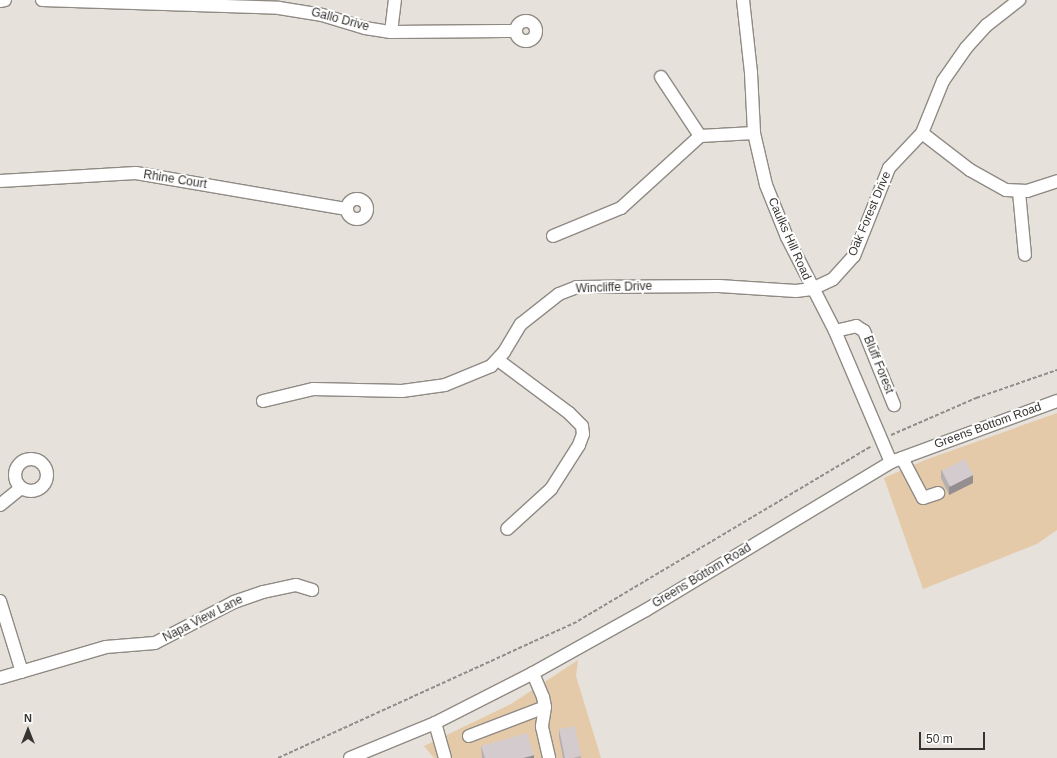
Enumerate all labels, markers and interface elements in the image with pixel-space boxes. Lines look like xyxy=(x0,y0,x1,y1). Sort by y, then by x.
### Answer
street label: Gallo Drive xyxy=(309,5,371,35)
street label: Rhine Court xyxy=(142,168,208,192)
street label: Oak Forest Drive xyxy=(846,169,894,259)
street label: Caulks Hill Road xyxy=(764,196,814,282)
street label: Wincliffe Drive xyxy=(576,279,652,297)
street label: Bluff Forest xyxy=(860,334,896,396)
street label: Greens Bottom Road xyxy=(933,400,1043,452)
street label: Greens Bottom Road xyxy=(650,541,754,611)
street label: Napa View Lane xyxy=(161,593,245,645)
north arrow xyxy=(8,710,48,750)
text: N xyxy=(24,712,32,724)
scale bar xyxy=(921,724,987,750)
text: 50 m xyxy=(926,732,953,746)

